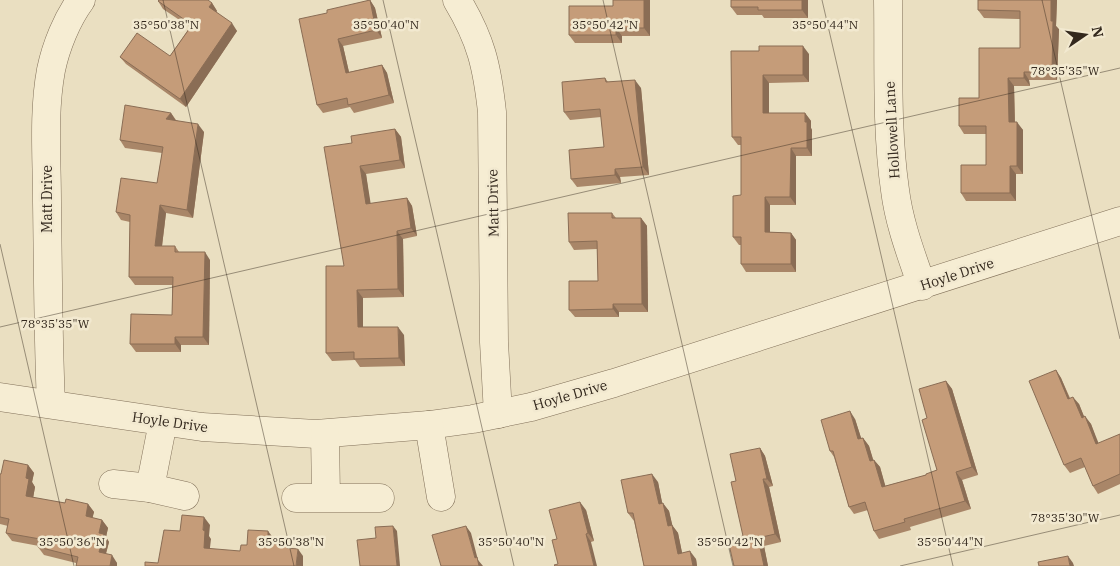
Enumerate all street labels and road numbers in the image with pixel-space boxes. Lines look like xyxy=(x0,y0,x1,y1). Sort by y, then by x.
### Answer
street label: Hollowell Lane xyxy=(880,81,904,179)
street label: Matt Drive xyxy=(38,165,56,233)
street label: Matt Drive xyxy=(483,169,503,237)
street label: Hoyle Drive xyxy=(918,254,996,294)
street label: Hoyle Drive xyxy=(531,376,609,414)
street label: Hoyle Drive xyxy=(131,408,209,436)

